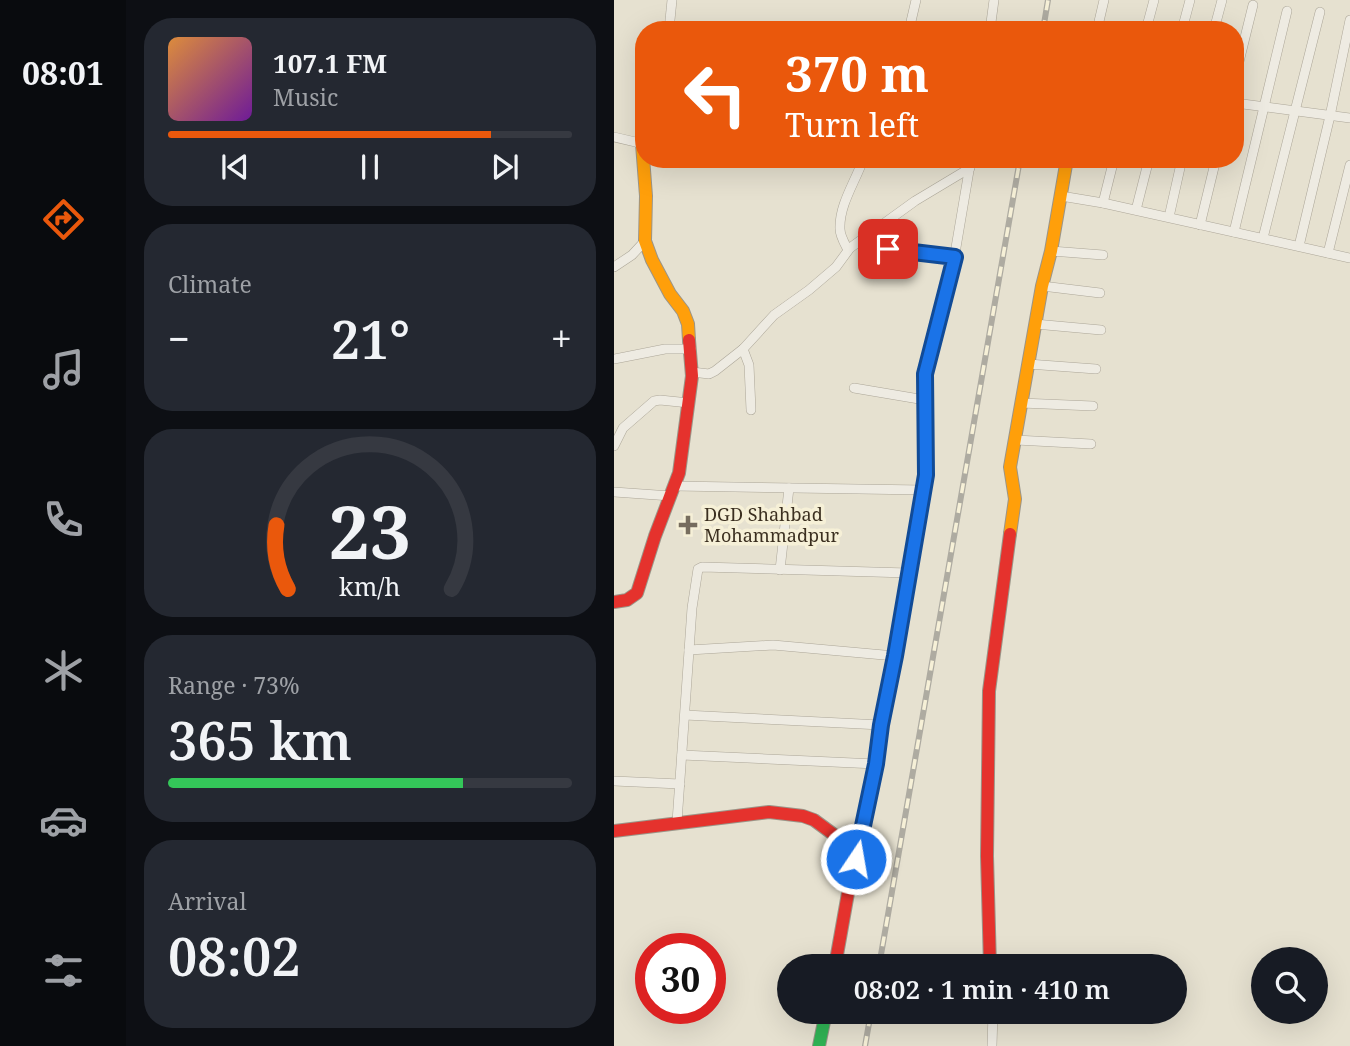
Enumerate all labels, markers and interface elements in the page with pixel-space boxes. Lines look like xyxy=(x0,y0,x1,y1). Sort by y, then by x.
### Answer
text: 370 m xyxy=(785,40,929,106)
text: 107.1 FM xyxy=(273,45,387,81)
icon: left xyxy=(670,49,761,140)
text: 08:01 xyxy=(22,51,104,94)
text: Music xyxy=(273,81,338,113)
text: Turn left xyxy=(785,103,919,146)
icon: previous xyxy=(216,148,254,186)
icon: pause xyxy=(351,148,389,186)
icon: next xyxy=(486,148,524,186)
icon: directions xyxy=(39,195,88,244)
pin xyxy=(858,219,918,279)
icon: arrive xyxy=(869,230,907,268)
text: Climate xyxy=(168,268,252,300)
text: 21° xyxy=(331,303,410,374)
text: − xyxy=(168,312,190,364)
text: + xyxy=(551,312,572,364)
icon: music xyxy=(39,345,88,394)
text: 23 xyxy=(329,481,411,580)
icon: phone xyxy=(39,495,88,544)
place label: DGD Shahbad Mohammadpur xyxy=(704,502,840,547)
marker: DGD Shahbad Mohammadpur xyxy=(678,515,698,535)
text: km/h xyxy=(339,569,401,603)
icon: climate xyxy=(39,646,88,695)
text: Range · 73% xyxy=(168,669,300,701)
text: 365 km xyxy=(168,704,352,775)
icon: car xyxy=(39,796,88,845)
position arrow xyxy=(819,822,893,896)
text: Arrival xyxy=(168,885,247,917)
text: 08:02 xyxy=(168,920,301,991)
speed limit sign: 30 xyxy=(635,933,726,1024)
icon: filters xyxy=(39,946,88,995)
map controls xyxy=(1251,947,1328,1024)
button: search xyxy=(1251,947,1328,1024)
text: 08:02 · 1 min · 410 m xyxy=(854,971,1110,1007)

